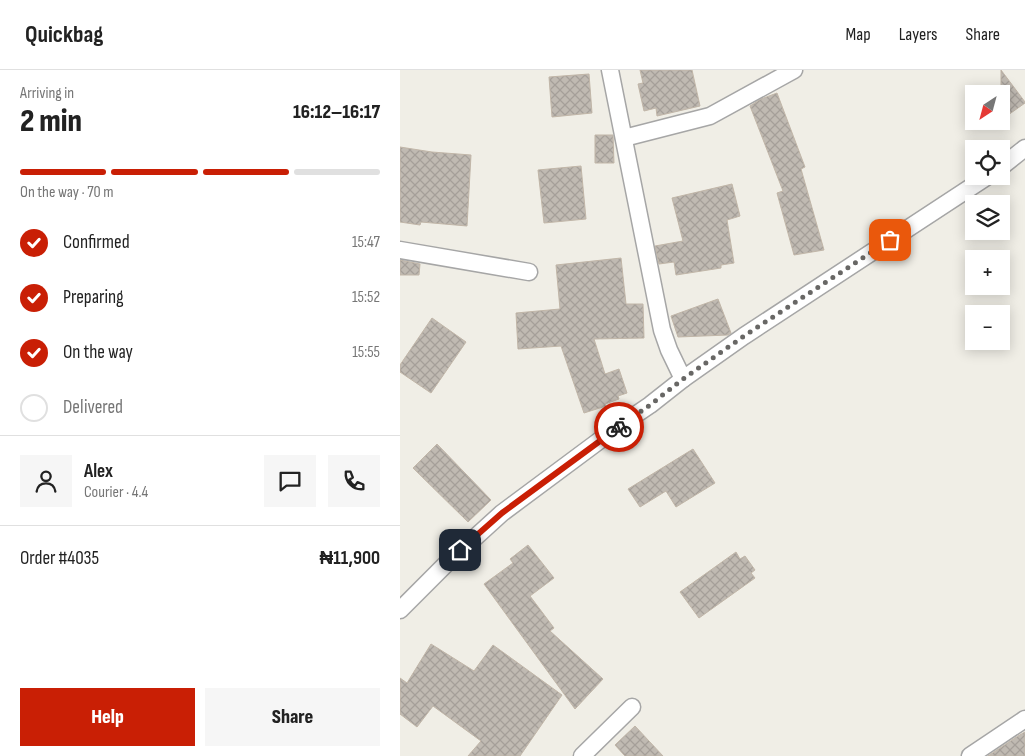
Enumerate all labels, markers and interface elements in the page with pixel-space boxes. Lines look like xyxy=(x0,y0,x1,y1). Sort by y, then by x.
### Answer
text: Quickbag xyxy=(25,20,103,49)
text: Map xyxy=(846,24,871,45)
text: Layers xyxy=(899,24,938,45)
text: Share xyxy=(966,24,1000,45)
text: Arriving in xyxy=(20,84,74,103)
north arrow xyxy=(965,85,1010,130)
map controls xyxy=(965,85,1010,350)
text: 16:12–16:17 xyxy=(293,101,380,124)
text: 2 min xyxy=(20,102,82,141)
button: locate xyxy=(965,140,1010,185)
text: On the way · 70 m xyxy=(20,183,113,202)
button: layers xyxy=(965,195,1010,240)
pin xyxy=(869,219,911,261)
icon: bag xyxy=(876,226,904,254)
icon: check xyxy=(20,229,48,257)
text: Confirmed xyxy=(63,231,130,254)
text: 15:47 xyxy=(352,233,380,252)
button: + xyxy=(965,250,1010,295)
icon: check xyxy=(20,284,48,312)
text: Preparing xyxy=(63,286,124,309)
text: 15:52 xyxy=(352,288,380,307)
button: − xyxy=(965,305,1010,350)
icon: check xyxy=(20,339,48,367)
text: On the way xyxy=(63,341,133,364)
text: 15:55 xyxy=(352,343,380,362)
text: Delivered xyxy=(63,396,123,419)
courier xyxy=(594,402,644,452)
icon: bike xyxy=(605,413,633,441)
button: person xyxy=(20,455,72,507)
button: chat xyxy=(264,455,316,507)
button: phone xyxy=(328,455,380,507)
text: Alex xyxy=(84,460,113,483)
text: Courier · 4.4 xyxy=(84,483,148,502)
pin xyxy=(439,529,481,571)
icon: home xyxy=(446,536,474,564)
text: Order #4035 xyxy=(20,547,99,570)
text: ₦11,900 xyxy=(320,547,380,570)
button: Help xyxy=(20,688,195,746)
button: Share xyxy=(205,688,380,746)

